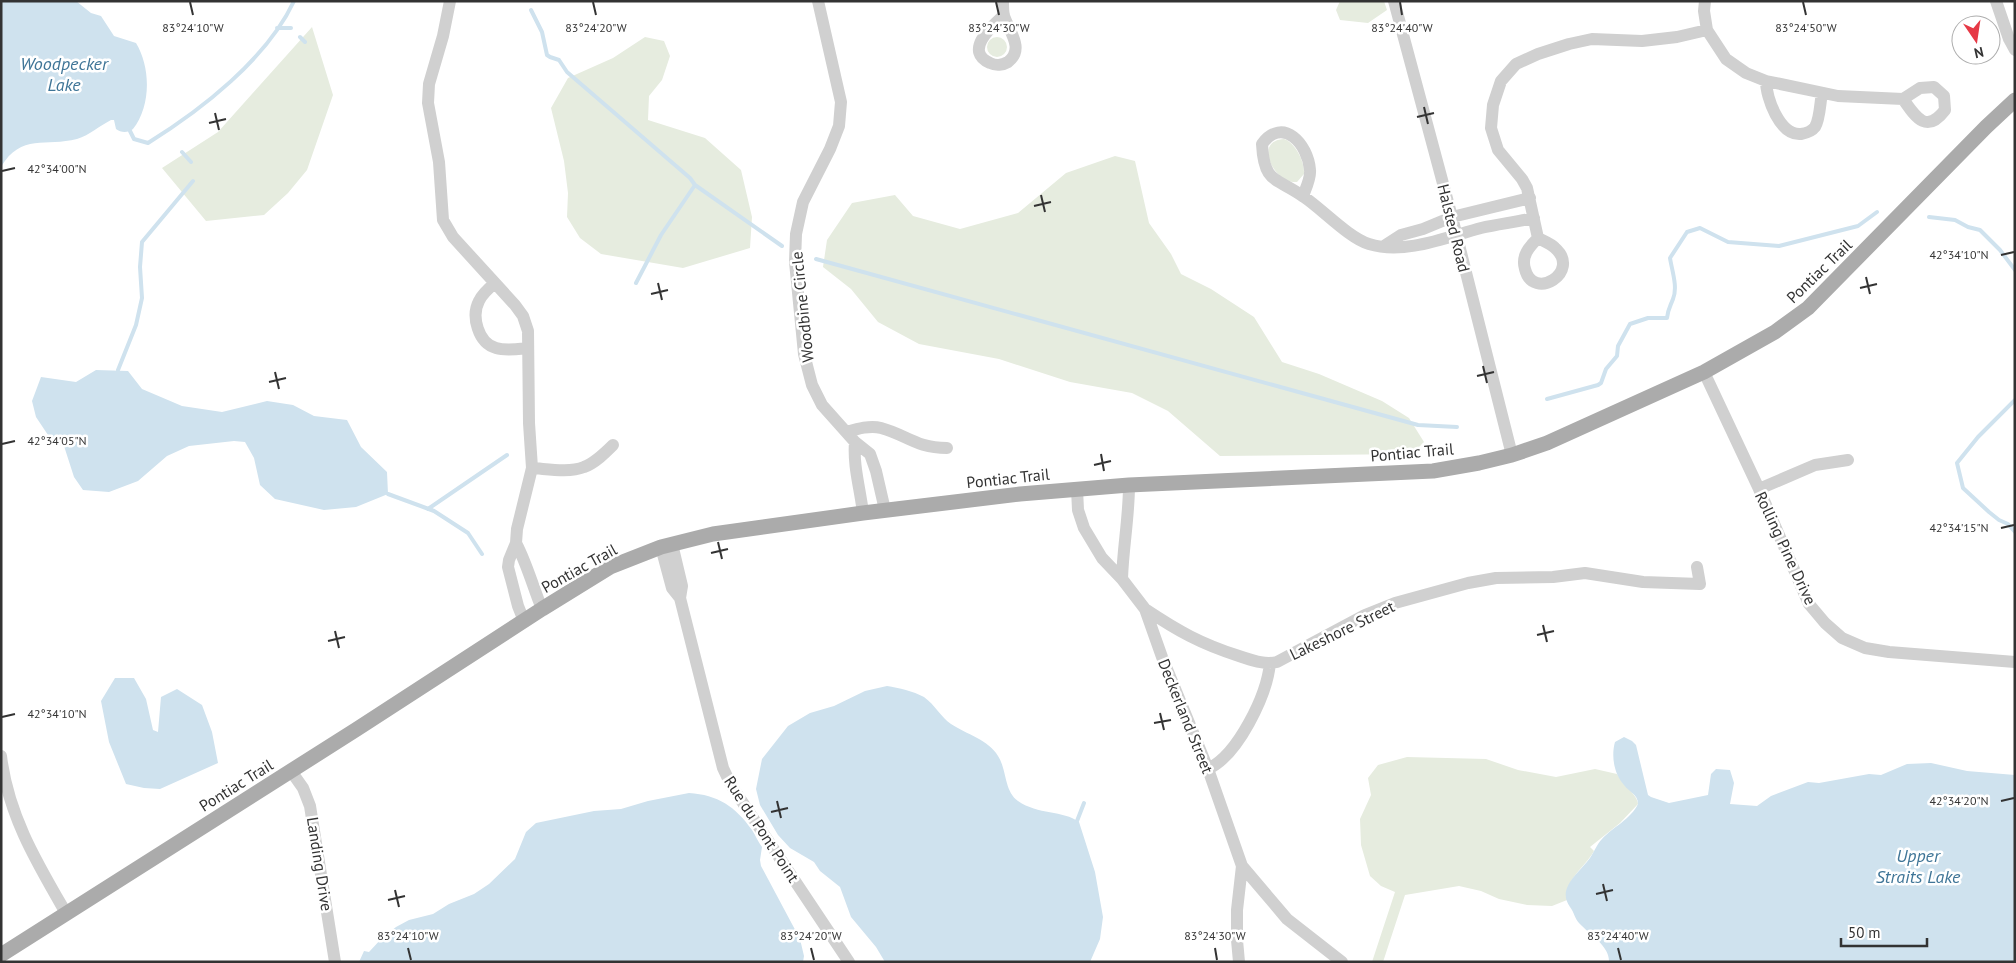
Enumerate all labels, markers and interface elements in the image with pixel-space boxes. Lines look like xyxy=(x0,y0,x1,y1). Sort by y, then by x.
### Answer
north arrow xyxy=(1951,15,2001,65)
text: 83°24'10"W xyxy=(162,20,224,35)
text: 83°24'20"W xyxy=(565,20,627,35)
text: 83°24'30"W xyxy=(968,20,1030,35)
text: 83°24'40"W xyxy=(1371,20,1433,35)
text: 83°24'50"W xyxy=(1775,20,1837,35)
text: N xyxy=(1972,43,1985,62)
water label: Woodpecker Lake xyxy=(20,52,109,96)
text: 42°34'00"N xyxy=(27,161,87,176)
street label: Halsted Road xyxy=(1433,182,1475,274)
street label: Pontiac Trail xyxy=(1782,235,1856,307)
text: 42°34'10"N xyxy=(1929,247,1989,262)
street label: Woodbine Circle xyxy=(786,251,818,363)
text: 42°34'05"N xyxy=(27,433,87,448)
street label: Pontiac Trail xyxy=(1370,438,1455,466)
street label: Pontiac Trail xyxy=(965,464,1051,492)
street label: Rolling Pine Drive xyxy=(1751,488,1821,608)
text: 42°34'15"N xyxy=(1929,520,1989,535)
street label: Pontiac Trail xyxy=(538,539,621,597)
street label: Lakeshore Street xyxy=(1286,596,1398,664)
street label: Deckerland Street xyxy=(1154,656,1218,777)
text: 42°34'10"N xyxy=(27,706,87,721)
street label: Pontiac Trail xyxy=(195,754,277,816)
street label: Rue du Pont Point xyxy=(720,772,804,886)
text: 42°34'20"N xyxy=(1929,793,1989,808)
street label: Landing Drive xyxy=(303,816,337,912)
water label: Upper Straits Lake xyxy=(1876,844,1961,888)
scale bar xyxy=(1841,916,1927,948)
text: 50 m xyxy=(1848,923,1881,942)
text: 83°24'10"W xyxy=(377,928,439,943)
text: 83°24'20"W xyxy=(780,928,842,943)
text: 83°24'30"W xyxy=(1184,928,1246,943)
text: 83°24'40"W xyxy=(1587,928,1649,943)

